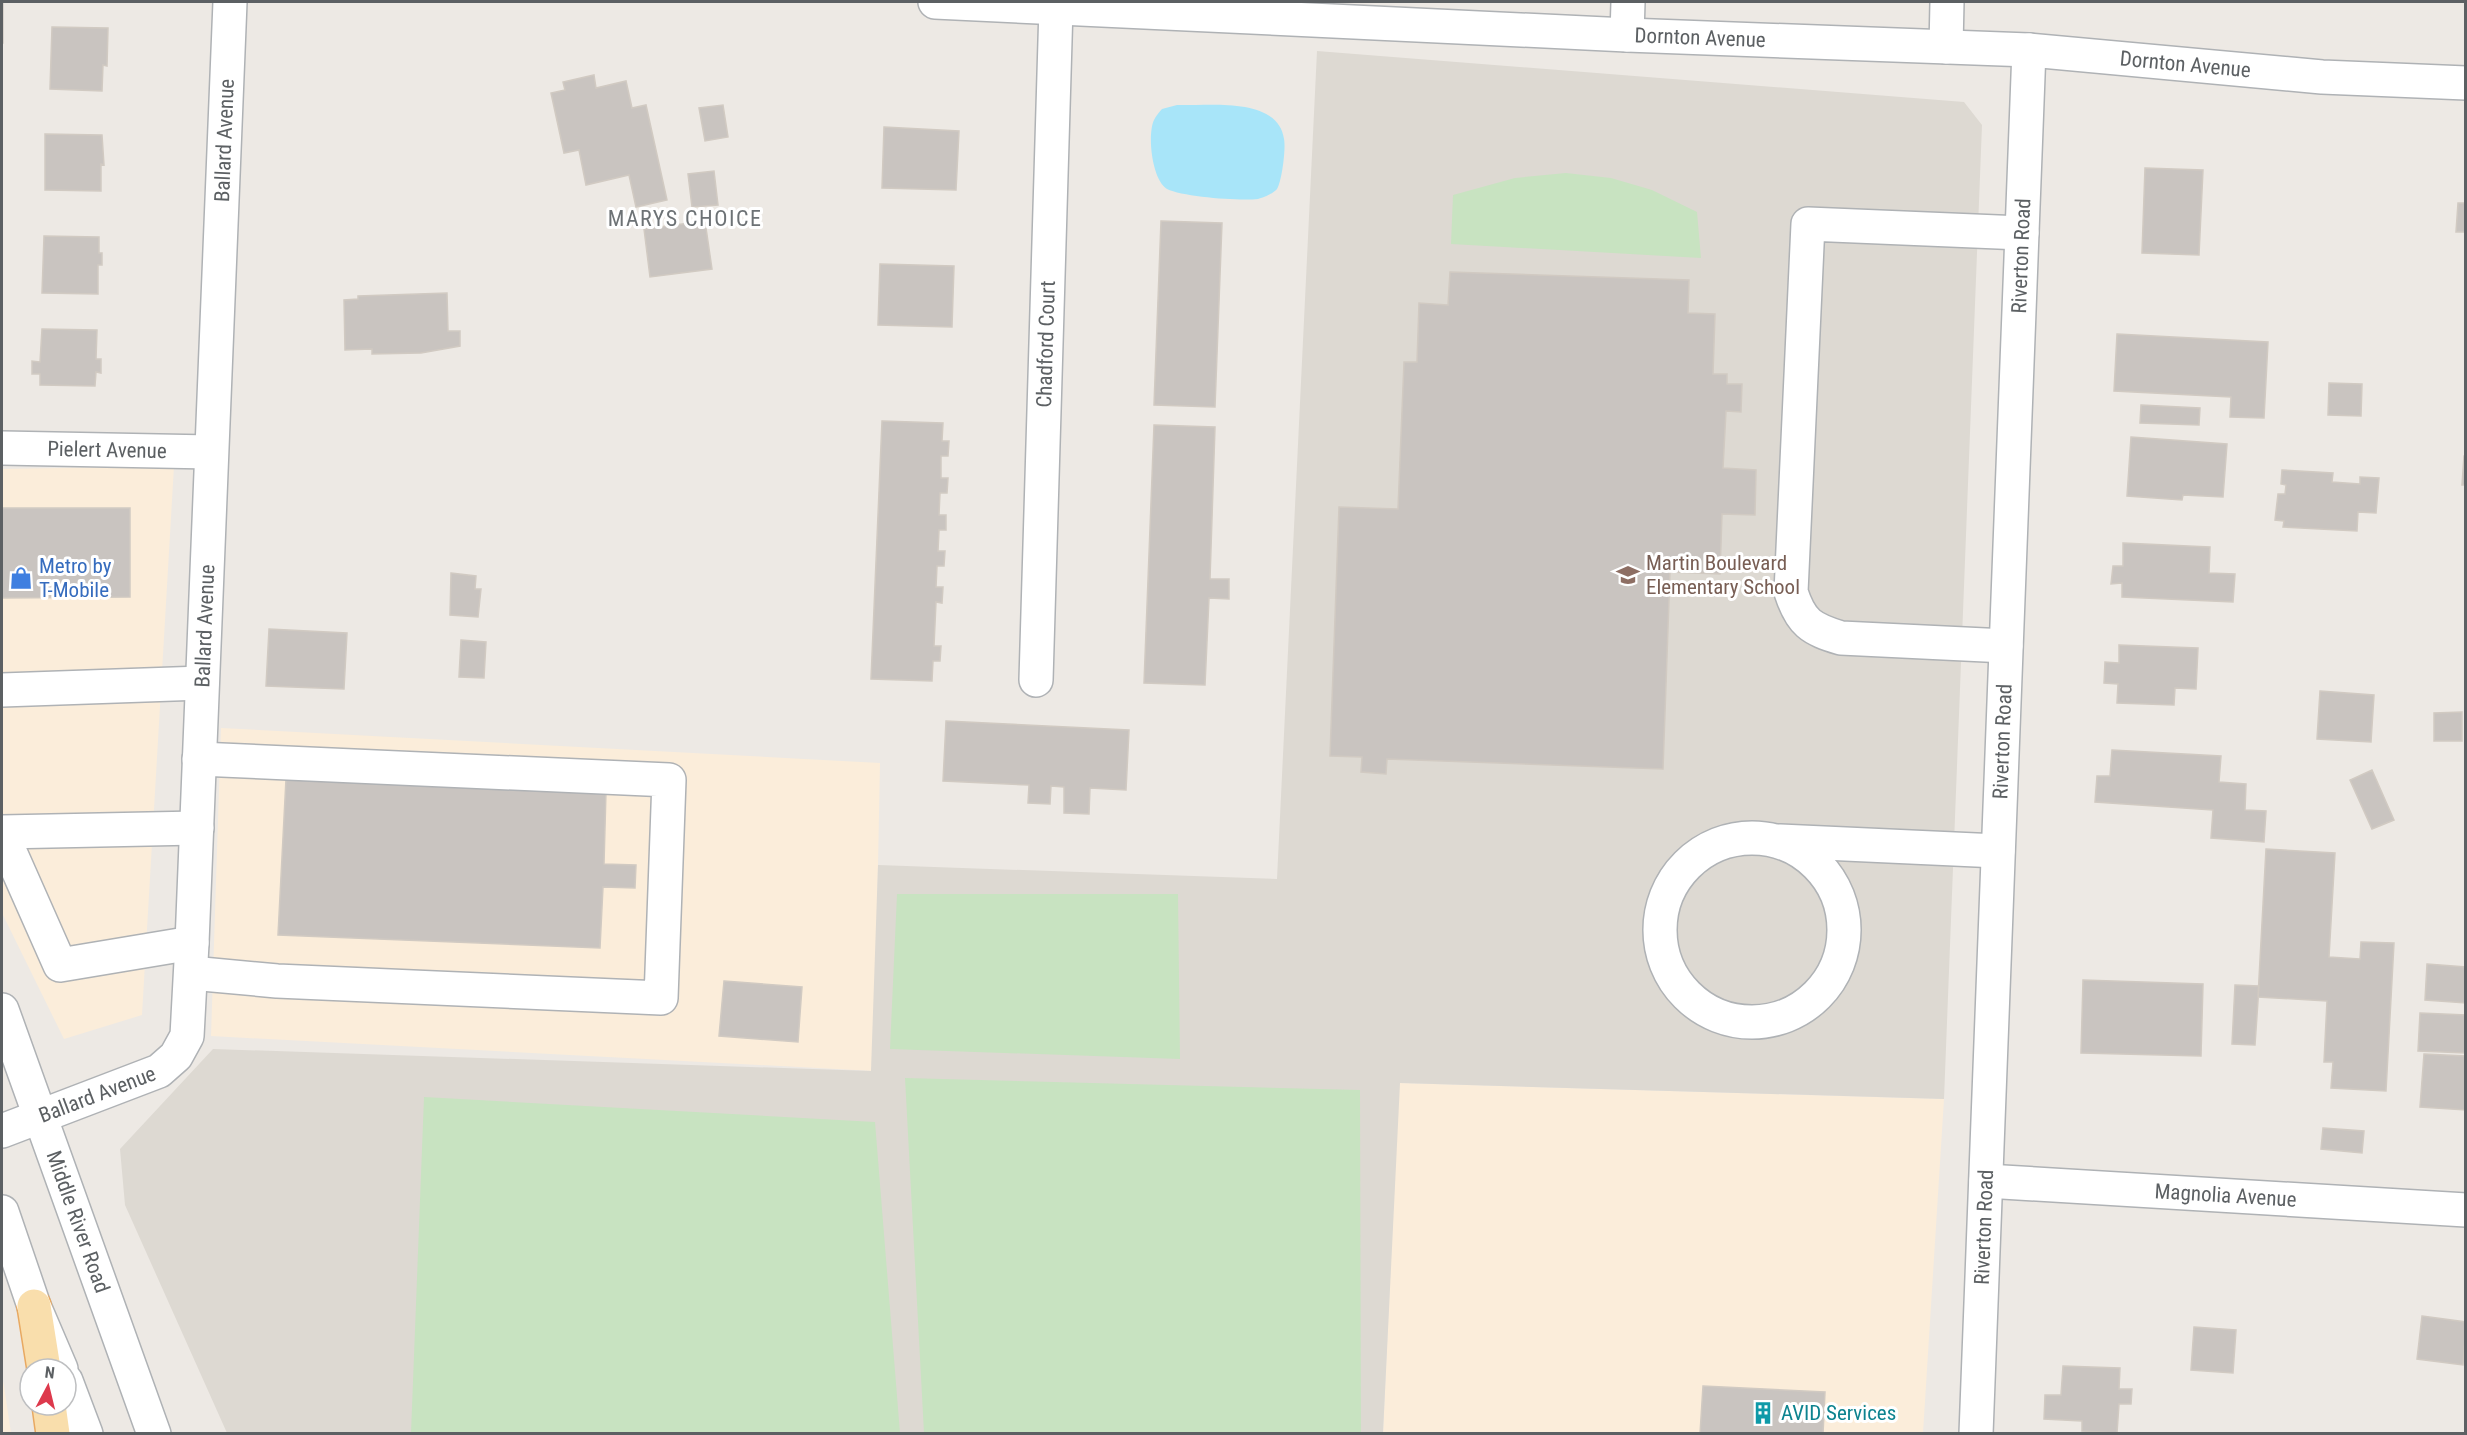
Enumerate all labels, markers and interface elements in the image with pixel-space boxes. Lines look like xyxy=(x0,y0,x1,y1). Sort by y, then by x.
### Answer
street label: Dornton Avenue xyxy=(1634,23,1766,52)
street label: Dornton Avenue xyxy=(2119,46,2252,82)
street label: Ballard Avenue xyxy=(210,78,239,202)
street label: Riverton Road xyxy=(2007,198,2035,314)
district label: MARYS CHOICE xyxy=(608,206,762,231)
street label: Chadford Court xyxy=(1032,280,1060,408)
street label: Pielert Avenue xyxy=(47,437,167,463)
place label: Martin Boulevard Elementary School xyxy=(1646,551,1800,599)
place label: Metro by T-Mobile xyxy=(39,554,112,602)
school or university icon: Martin Boulevard Elementary School xyxy=(1615,562,1641,588)
street label: Ballard Avenue xyxy=(190,564,219,688)
shop icon: Metro by T-Mobile xyxy=(8,565,34,591)
street label: Riverton Road xyxy=(1988,683,2017,800)
street label: Ballard Avenue xyxy=(35,1061,159,1128)
street label: Middle River Road xyxy=(41,1148,114,1296)
street label: Riverton Road xyxy=(1970,1169,1998,1285)
street label: Magnolia Avenue xyxy=(2154,1179,2297,1212)
north arrow xyxy=(18,1357,78,1417)
text: N xyxy=(44,1363,56,1383)
building icon: AVID Services xyxy=(1750,1400,1776,1426)
place label: AVID Services xyxy=(1781,1401,1896,1425)

